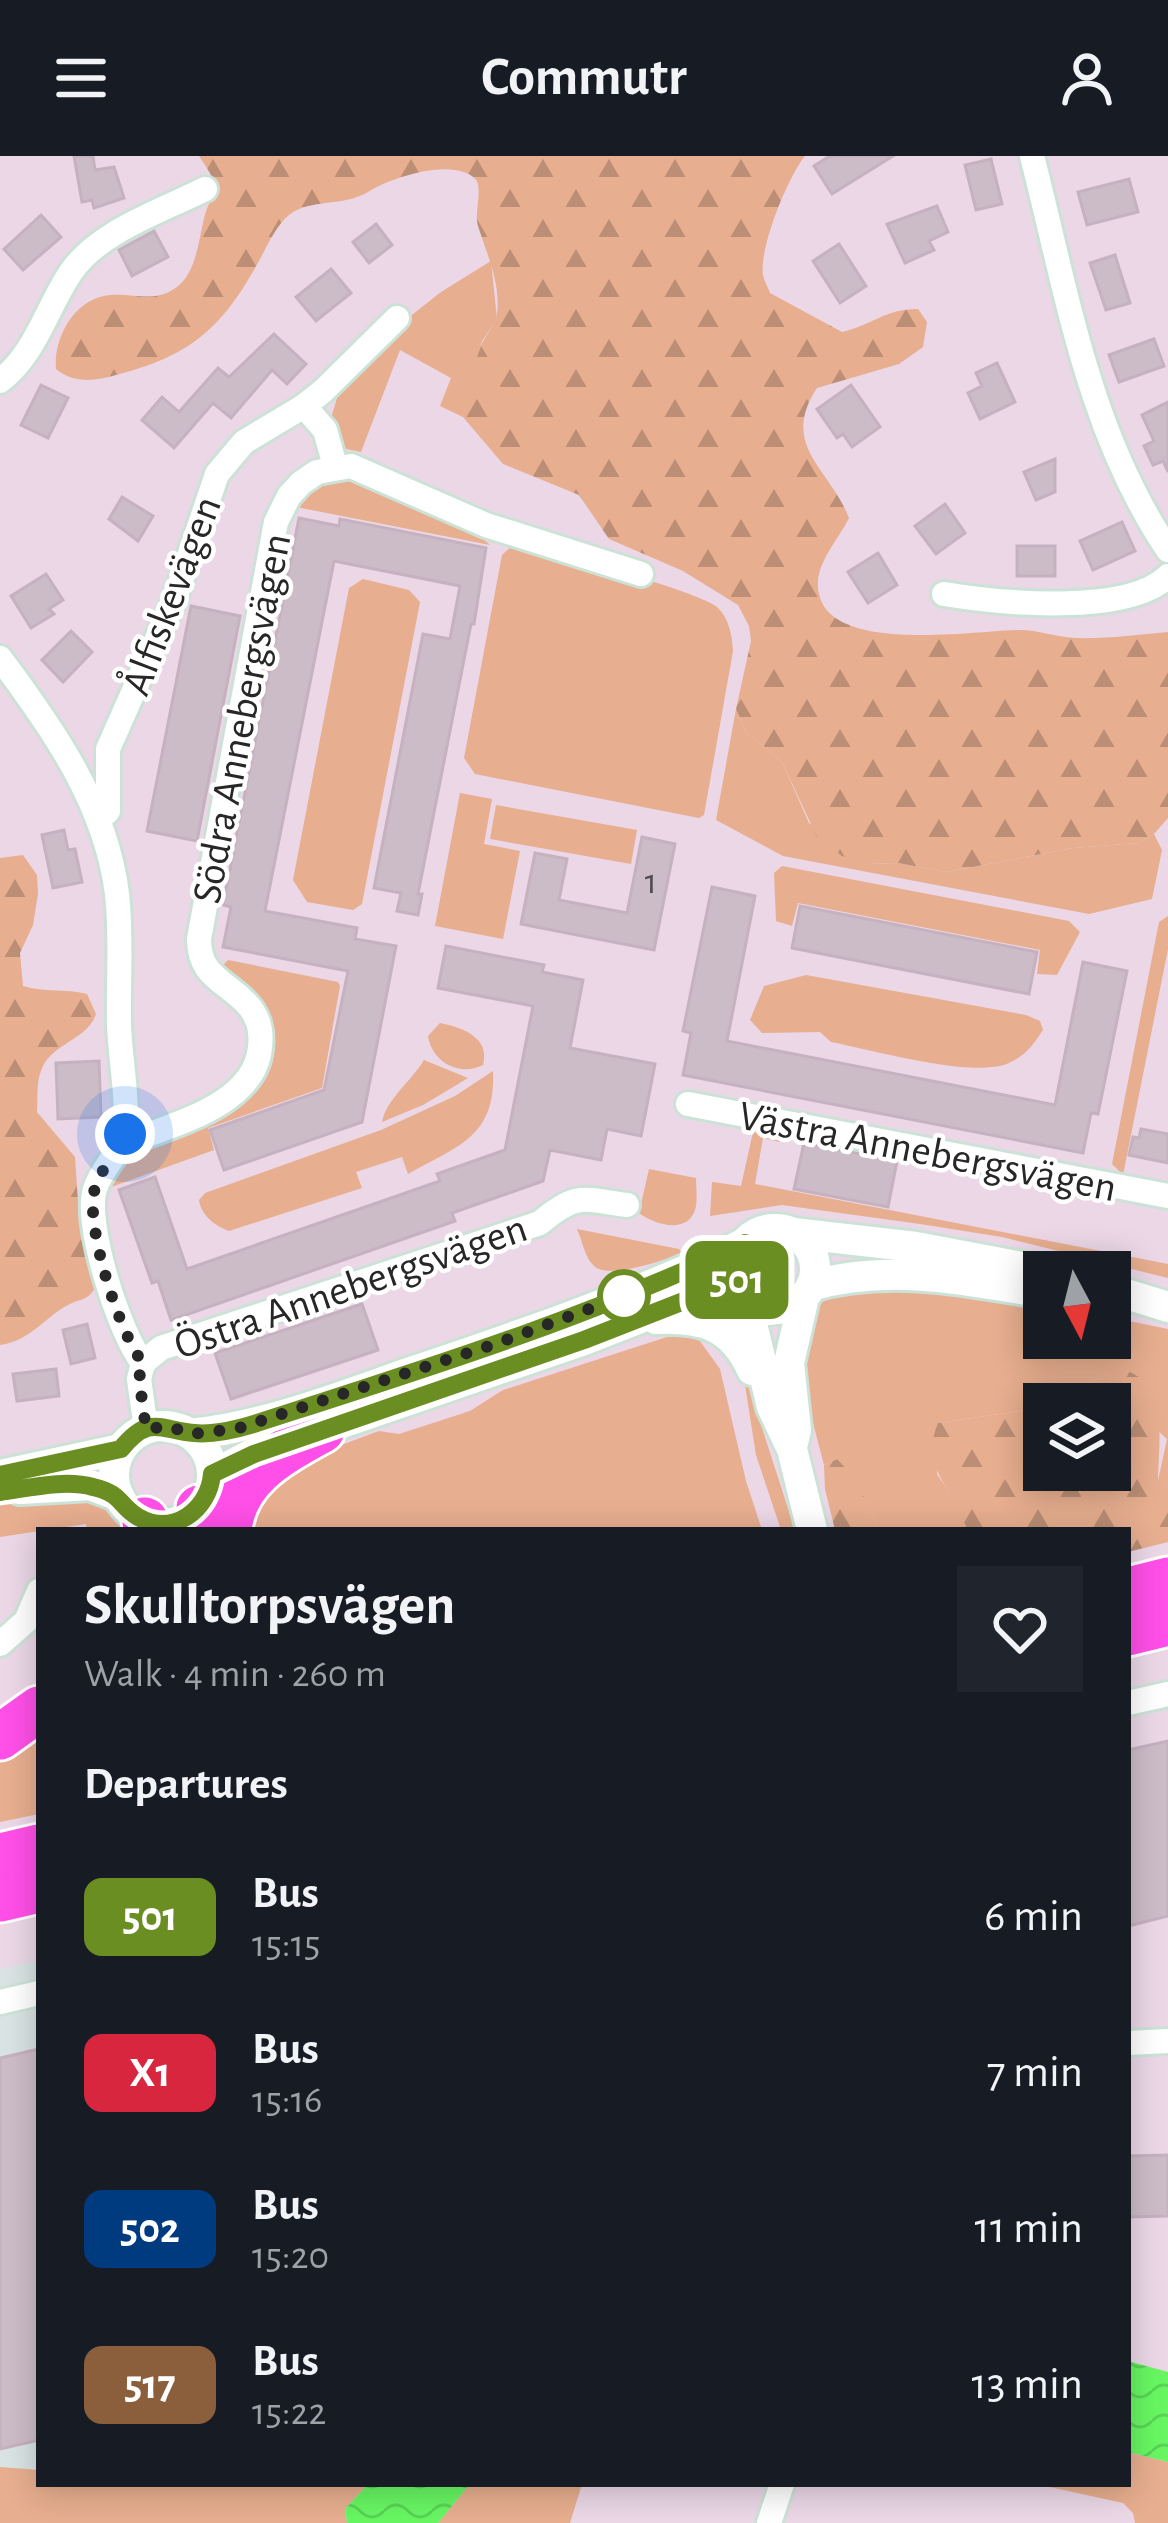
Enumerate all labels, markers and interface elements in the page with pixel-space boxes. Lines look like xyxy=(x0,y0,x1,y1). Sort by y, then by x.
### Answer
icon: menu xyxy=(48,45,114,111)
icon: person xyxy=(1054,45,1120,111)
text: Commutr xyxy=(481,51,687,105)
street label: Ålfiskevägen xyxy=(111,489,229,701)
street label: Södra Annebergsvägen xyxy=(186,530,298,907)
house number: 1 xyxy=(645,864,657,900)
street label: Västra Annebergsvägen xyxy=(735,1095,1120,1209)
your location xyxy=(95,1104,155,1164)
street label: Östra Annebergsvägen xyxy=(168,1205,532,1367)
line badge: 501 xyxy=(668,1241,806,1319)
north arrow xyxy=(1023,1251,1131,1359)
map controls xyxy=(1023,1251,1131,1491)
text: 501 xyxy=(709,1259,765,1301)
unlabelled marker xyxy=(599,1271,649,1321)
button: layers xyxy=(1023,1383,1131,1491)
button: heart xyxy=(957,1566,1083,1692)
text: Skulltorpsvägen xyxy=(84,1577,455,1634)
text: Walk · 4 min · 260 m xyxy=(84,1655,386,1694)
text: Departures xyxy=(84,1762,288,1807)
text: Bus xyxy=(252,1871,319,1916)
text: 6 min xyxy=(984,1894,1083,1939)
text: 501 xyxy=(122,1896,178,1938)
text: 15:15 xyxy=(252,1925,320,1964)
text: Bus xyxy=(252,2027,319,2072)
text: 7 min xyxy=(987,2050,1083,2095)
text: X1 xyxy=(129,2052,171,2094)
text: 15:16 xyxy=(252,2081,322,2120)
text: Bus xyxy=(252,2183,319,2228)
text: 11 min xyxy=(975,2206,1083,2251)
text: 502 xyxy=(120,2208,180,2250)
text: 15:20 xyxy=(252,2237,329,2276)
text: Bus xyxy=(252,2339,319,2384)
text: 13 min xyxy=(971,2362,1083,2407)
text: 517 xyxy=(124,2364,176,2406)
text: 15:22 xyxy=(252,2393,326,2432)

